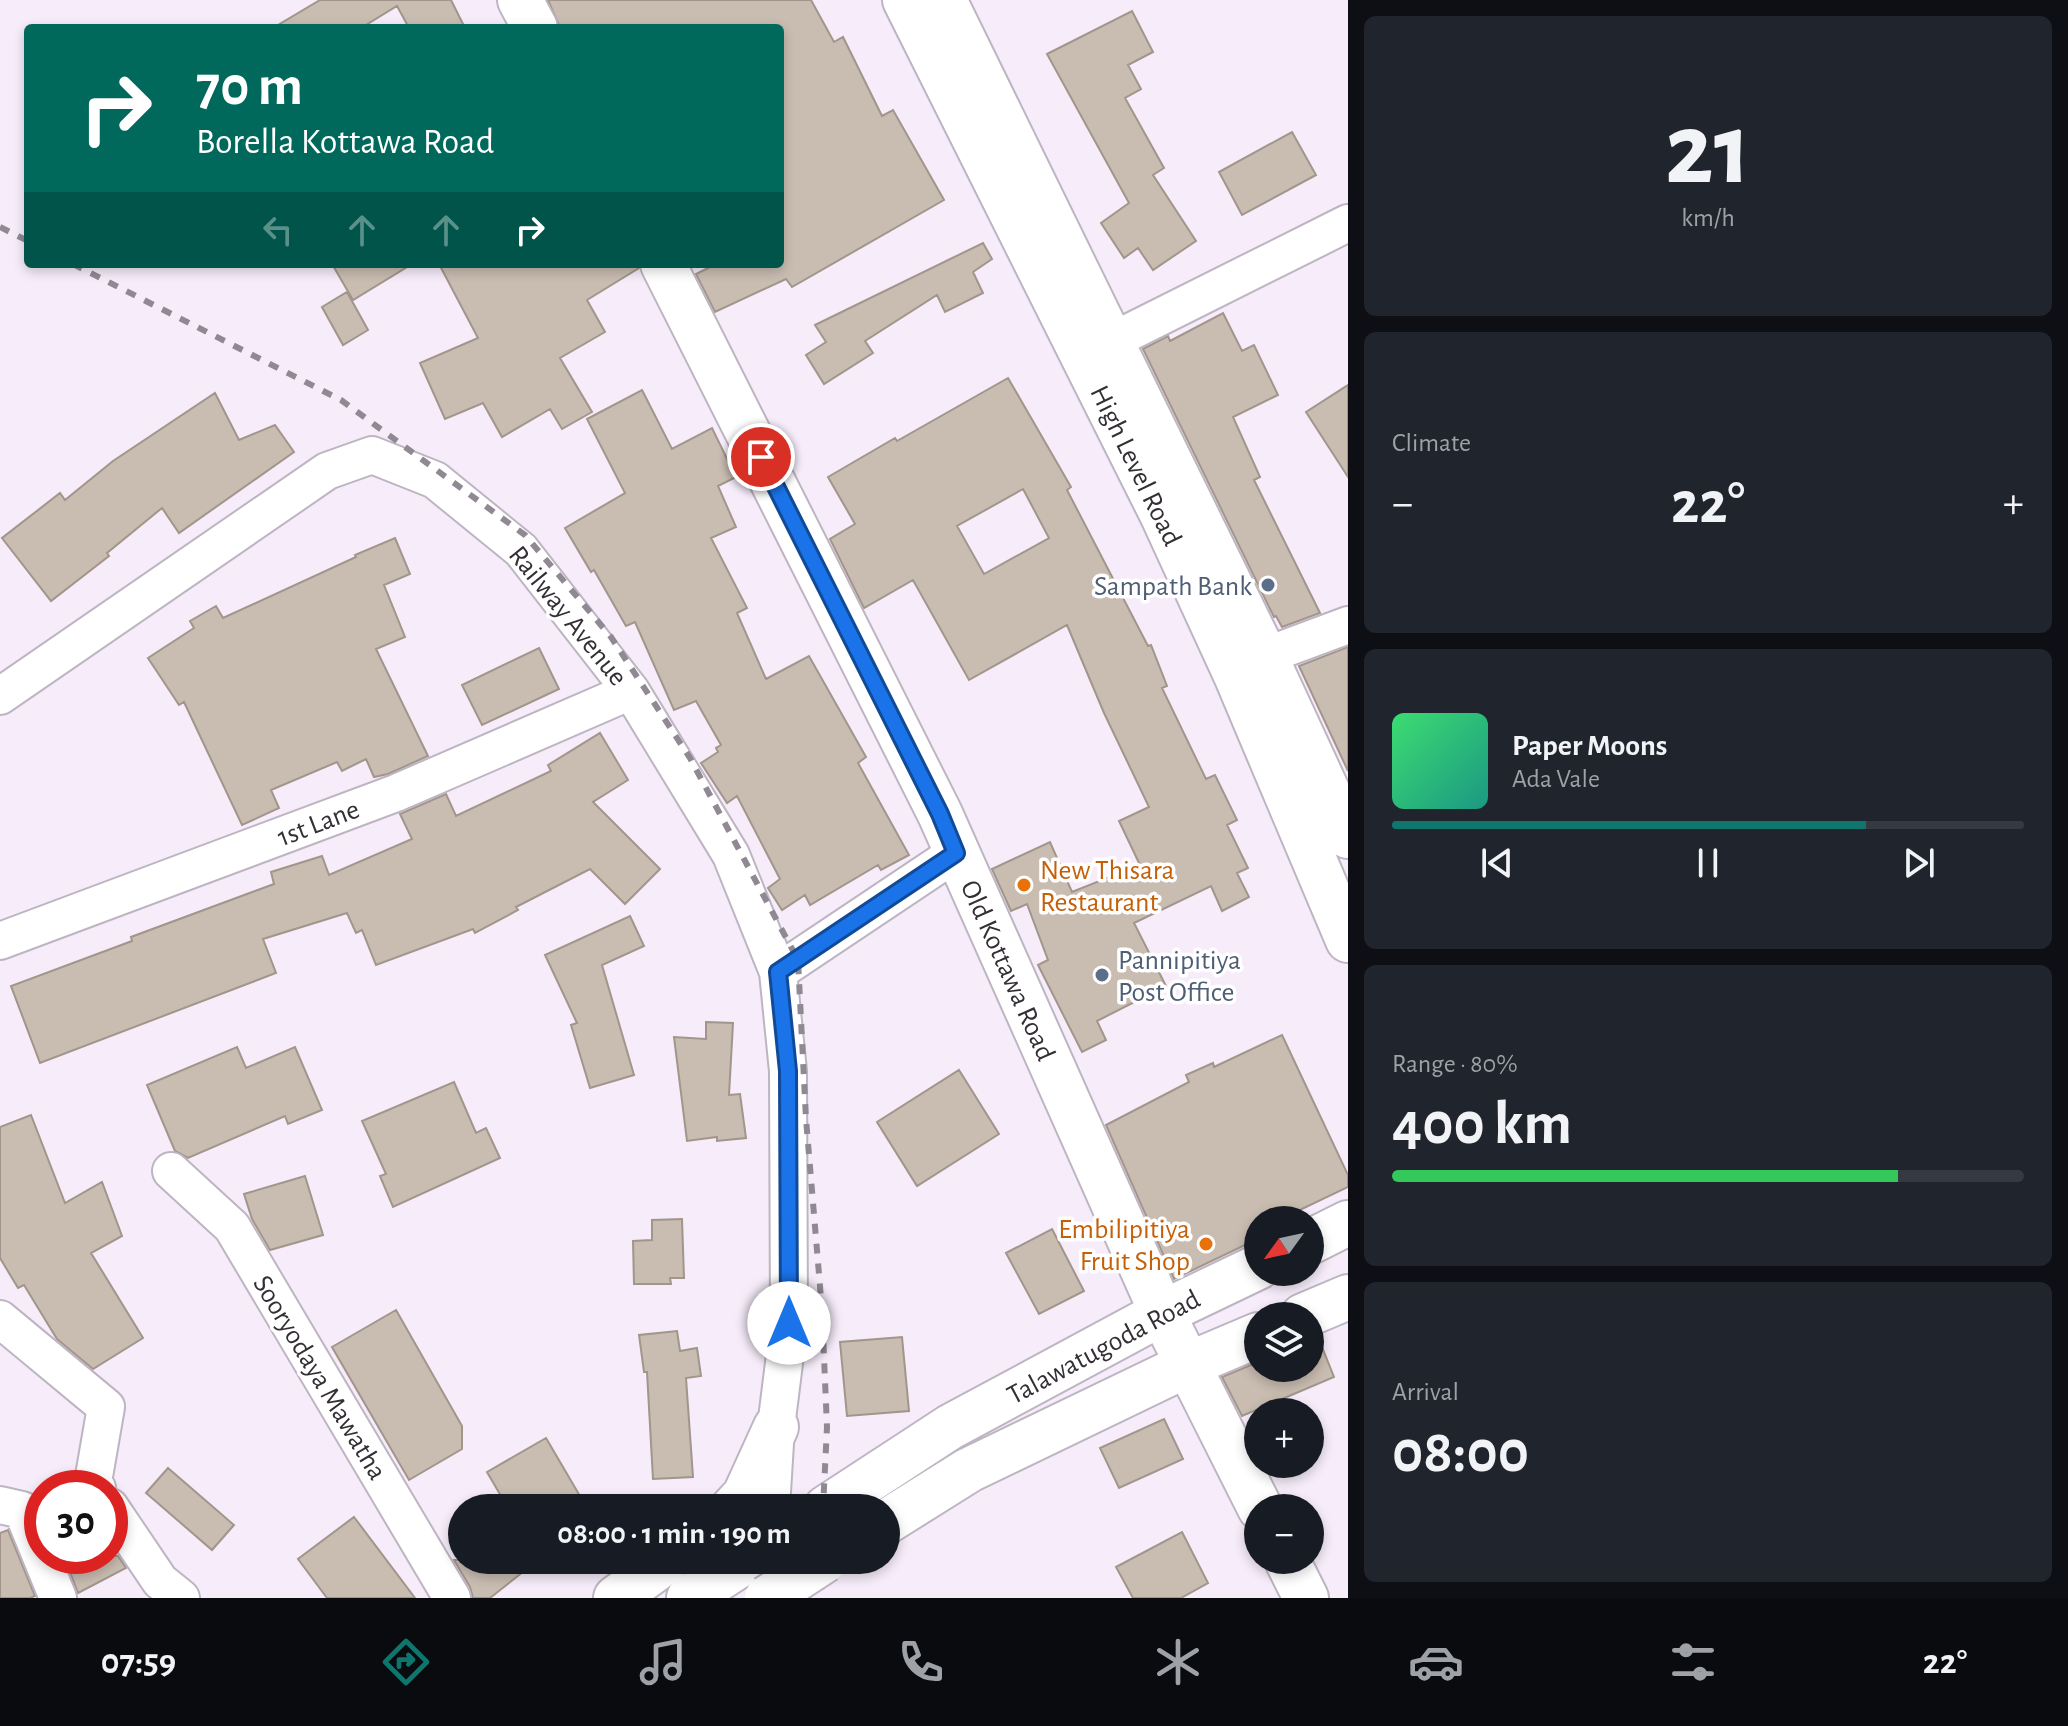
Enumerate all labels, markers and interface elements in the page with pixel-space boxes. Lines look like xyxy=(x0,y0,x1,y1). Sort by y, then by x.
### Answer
icon: right xyxy=(64,56,168,160)
text: 70 m xyxy=(196,59,303,115)
text: 21 xyxy=(1665,99,1751,203)
text: Borella Kottawa Road xyxy=(196,124,494,160)
text: km/h xyxy=(1681,205,1735,231)
icon: left xyxy=(256,208,300,252)
icon: ahead xyxy=(340,208,384,252)
icon: ahead xyxy=(424,208,468,252)
icon: right xyxy=(508,208,552,252)
street label: High Level Road xyxy=(1084,381,1186,550)
pin xyxy=(727,423,795,491)
text: Climate xyxy=(1392,430,1471,456)
icon: arrive xyxy=(739,435,783,479)
text: 22° xyxy=(1671,474,1745,534)
text: − xyxy=(1392,482,1413,526)
text: + xyxy=(2003,482,2024,526)
street label: Railway Avenue xyxy=(503,541,632,691)
place label: Sampath Bank xyxy=(1094,573,1252,601)
marker: Sampath Bank xyxy=(1259,576,1277,594)
text: Paper Moons xyxy=(1512,731,1667,761)
text: Ada Vale xyxy=(1512,766,1600,792)
street label: 1st Lane xyxy=(274,796,364,852)
icon: previous xyxy=(1475,841,1519,885)
icon: pause xyxy=(1686,841,1730,885)
icon: next xyxy=(1897,841,1941,885)
place label: New Thisara Restaurant xyxy=(1040,857,1175,917)
street label: Old Kottawa Road xyxy=(955,876,1059,1065)
marker: New Thisara Restaurant xyxy=(1015,876,1033,894)
place label: Pannipitiya Post Office xyxy=(1118,947,1241,1007)
marker: Pannipitiya Post Office xyxy=(1093,966,1111,984)
text: Range · 80% xyxy=(1392,1051,1518,1077)
text: 400 km xyxy=(1392,1095,1572,1155)
north arrow xyxy=(1244,1206,1324,1286)
map controls xyxy=(1244,1206,1324,1574)
place label: Embilipitiya Fruit Shop xyxy=(1058,1216,1190,1276)
marker: Embilipitiya Fruit Shop xyxy=(1197,1235,1215,1253)
street label: Sooryodaya Mawatha xyxy=(247,1271,391,1485)
position arrow xyxy=(747,1281,831,1365)
street label: Talawatugoda Road xyxy=(1003,1285,1205,1410)
button: layers xyxy=(1244,1302,1324,1382)
text: Arrival xyxy=(1392,1379,1459,1405)
button: + xyxy=(1244,1398,1324,1478)
text: 08:00 xyxy=(1392,1423,1529,1483)
speed limit sign: 30 xyxy=(24,1470,128,1574)
button: − xyxy=(1244,1494,1324,1574)
text: 08:00 · 1 min · 190 m xyxy=(557,1519,791,1549)
icon: directions xyxy=(378,1634,434,1690)
icon: music xyxy=(635,1634,691,1690)
icon: phone xyxy=(893,1634,949,1690)
icon: climate xyxy=(1150,1634,1206,1690)
icon: car xyxy=(1408,1634,1464,1690)
icon: filters xyxy=(1665,1634,1721,1690)
text: 07:59 xyxy=(101,1644,176,1680)
text: 22° xyxy=(1923,1644,1967,1680)

